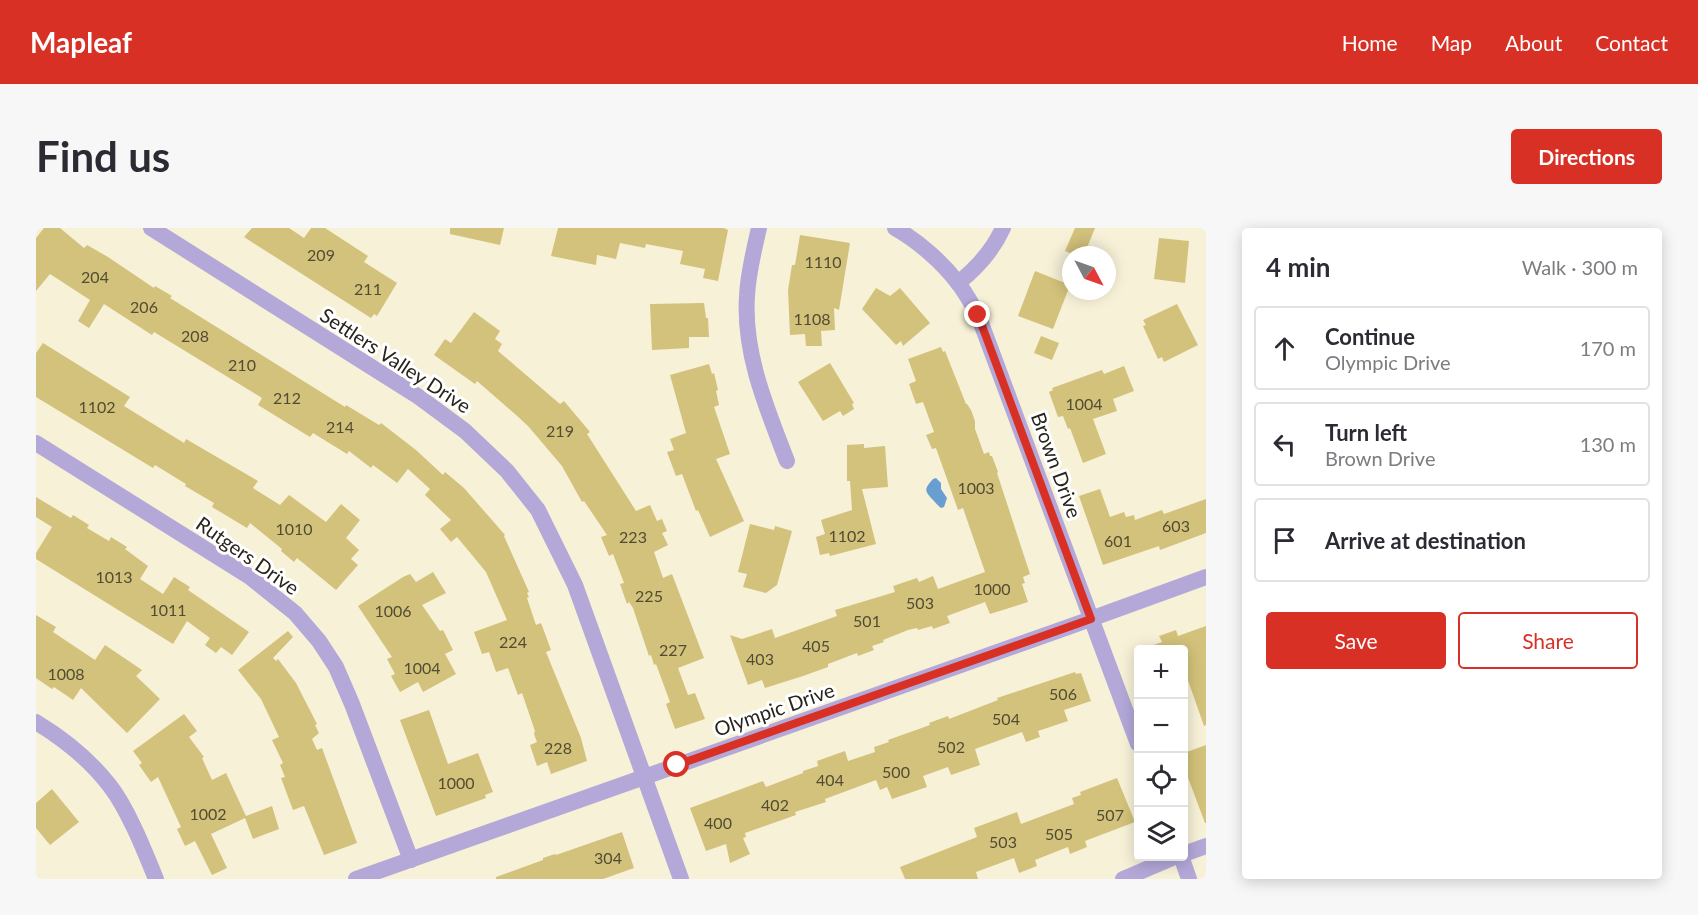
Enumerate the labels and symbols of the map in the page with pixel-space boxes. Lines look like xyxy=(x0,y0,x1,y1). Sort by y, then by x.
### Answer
house number: 209 xyxy=(307,245,335,264)
north arrow xyxy=(1062,246,1116,300)
house number: 1110 xyxy=(804,252,842,271)
house number: 204 xyxy=(81,267,109,286)
house number: 211 xyxy=(354,279,382,298)
house number: 206 xyxy=(130,297,158,316)
route end xyxy=(964,301,990,327)
street label: Settlers Valley Drive xyxy=(316,302,476,418)
house number: 1108 xyxy=(793,309,831,328)
house number: 208 xyxy=(181,326,209,345)
house number: 210 xyxy=(228,355,256,374)
house number: 212 xyxy=(273,388,301,407)
house number: 1004 xyxy=(1065,394,1103,413)
house number: 1102 xyxy=(78,397,116,416)
street label: Brown Drive xyxy=(1027,409,1087,521)
house number: 214 xyxy=(326,417,354,436)
house number: 219 xyxy=(546,421,574,440)
house number: 1003 xyxy=(957,478,995,497)
street label: Rutgers Drive xyxy=(192,511,304,599)
house number: 603 xyxy=(1162,516,1190,535)
house number: 1010 xyxy=(275,519,313,538)
house number: 1102 xyxy=(828,526,866,545)
house number: 223 xyxy=(619,527,647,546)
house number: 601 xyxy=(1104,531,1132,550)
house number: 1013 xyxy=(95,567,133,586)
house number: 1000 xyxy=(973,579,1011,598)
house number: 225 xyxy=(635,586,663,605)
house number: 503 xyxy=(906,593,934,612)
house number: 1011 xyxy=(149,600,187,619)
house number: 1006 xyxy=(374,601,412,620)
house number: 501 xyxy=(853,611,881,630)
house number: 224 xyxy=(499,632,527,651)
house number: 405 xyxy=(802,636,830,655)
house number: 227 xyxy=(659,640,687,659)
house number: 403 xyxy=(746,649,774,668)
house number: 1004 xyxy=(403,658,441,677)
house number: 1008 xyxy=(47,664,85,683)
street label: Olympic Drive xyxy=(711,677,837,741)
house number: 506 xyxy=(1049,684,1077,703)
house number: 504 xyxy=(992,709,1020,728)
house number: 502 xyxy=(937,737,965,756)
house number: 228 xyxy=(544,738,572,757)
route start xyxy=(663,751,689,777)
house number: 500 xyxy=(882,762,910,781)
house number: 404 xyxy=(816,770,844,789)
house number: 1000 xyxy=(437,773,475,792)
house number: 402 xyxy=(761,795,789,814)
house number: 1002 xyxy=(189,804,227,823)
house number: 507 xyxy=(1096,805,1124,824)
house number: 400 xyxy=(704,813,732,832)
house number: 505 xyxy=(1045,824,1073,843)
house number: 503 xyxy=(989,832,1017,851)
house number: 304 xyxy=(594,848,622,867)

